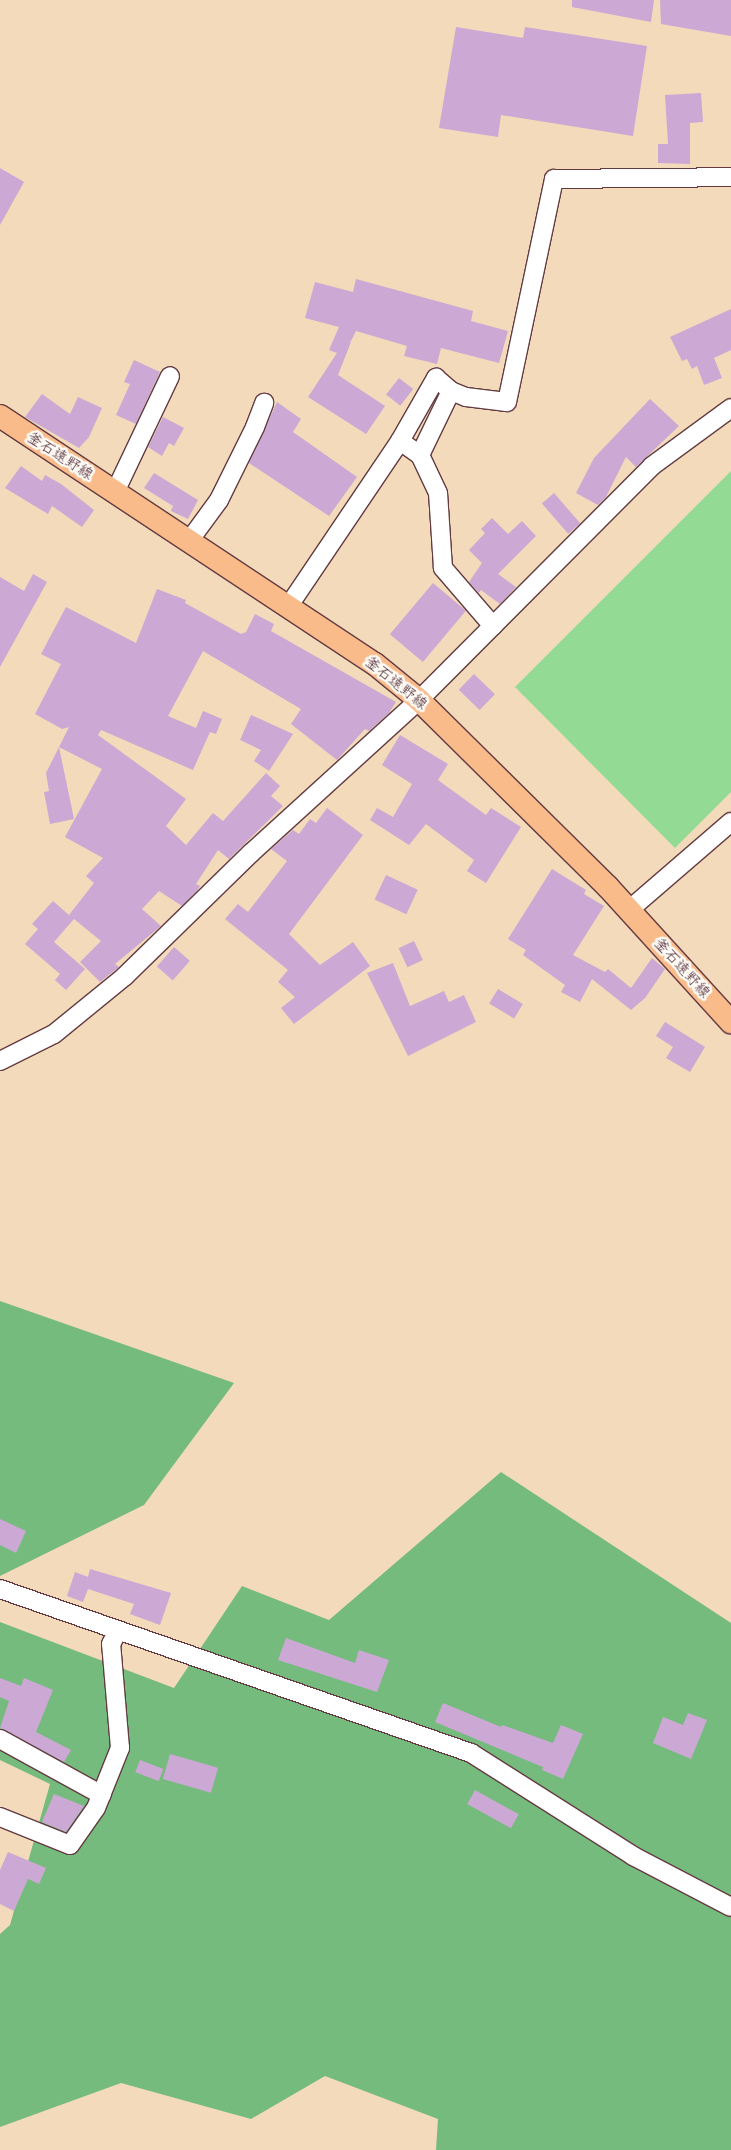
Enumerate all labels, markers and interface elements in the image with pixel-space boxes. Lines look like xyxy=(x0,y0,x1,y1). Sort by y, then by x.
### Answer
street label: 釜石遠野線 xyxy=(24,428,96,484)
street label: 釜石遠野線 xyxy=(361,652,431,714)
street label: 釜石遠野線 xyxy=(650,934,714,1002)

